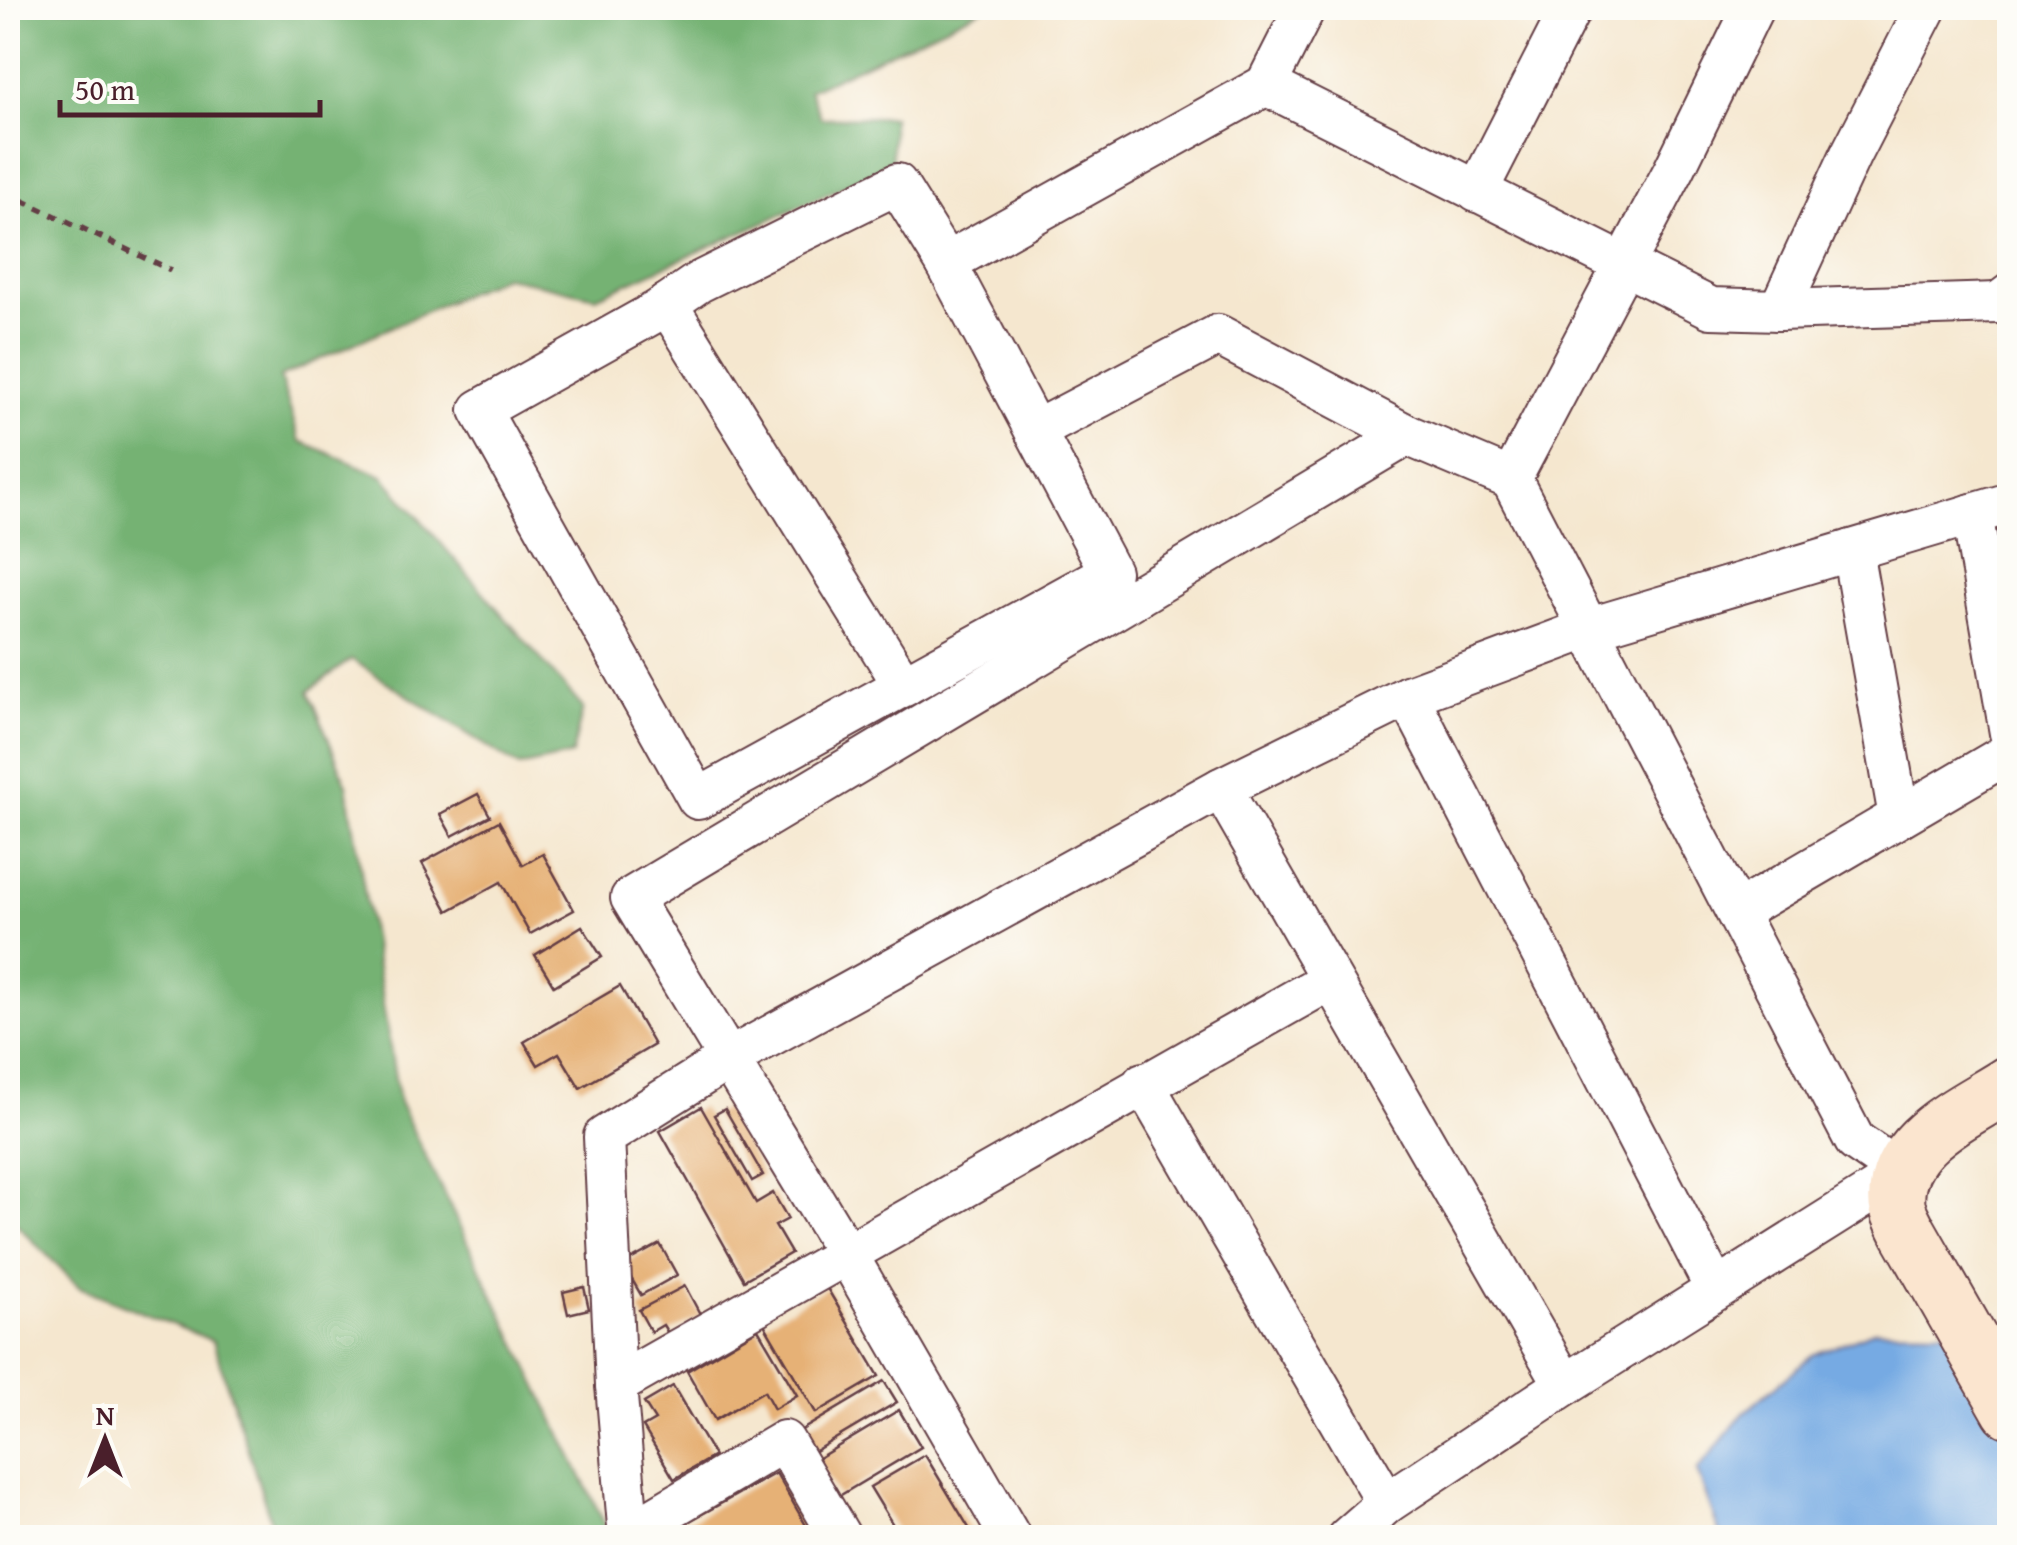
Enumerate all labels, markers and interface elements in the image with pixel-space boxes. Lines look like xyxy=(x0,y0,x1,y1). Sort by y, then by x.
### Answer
scale bar xyxy=(60,55,320,117)
text: 50 m xyxy=(75,67,135,111)
north arrow xyxy=(55,1390,155,1490)
text: N xyxy=(96,1394,115,1435)

